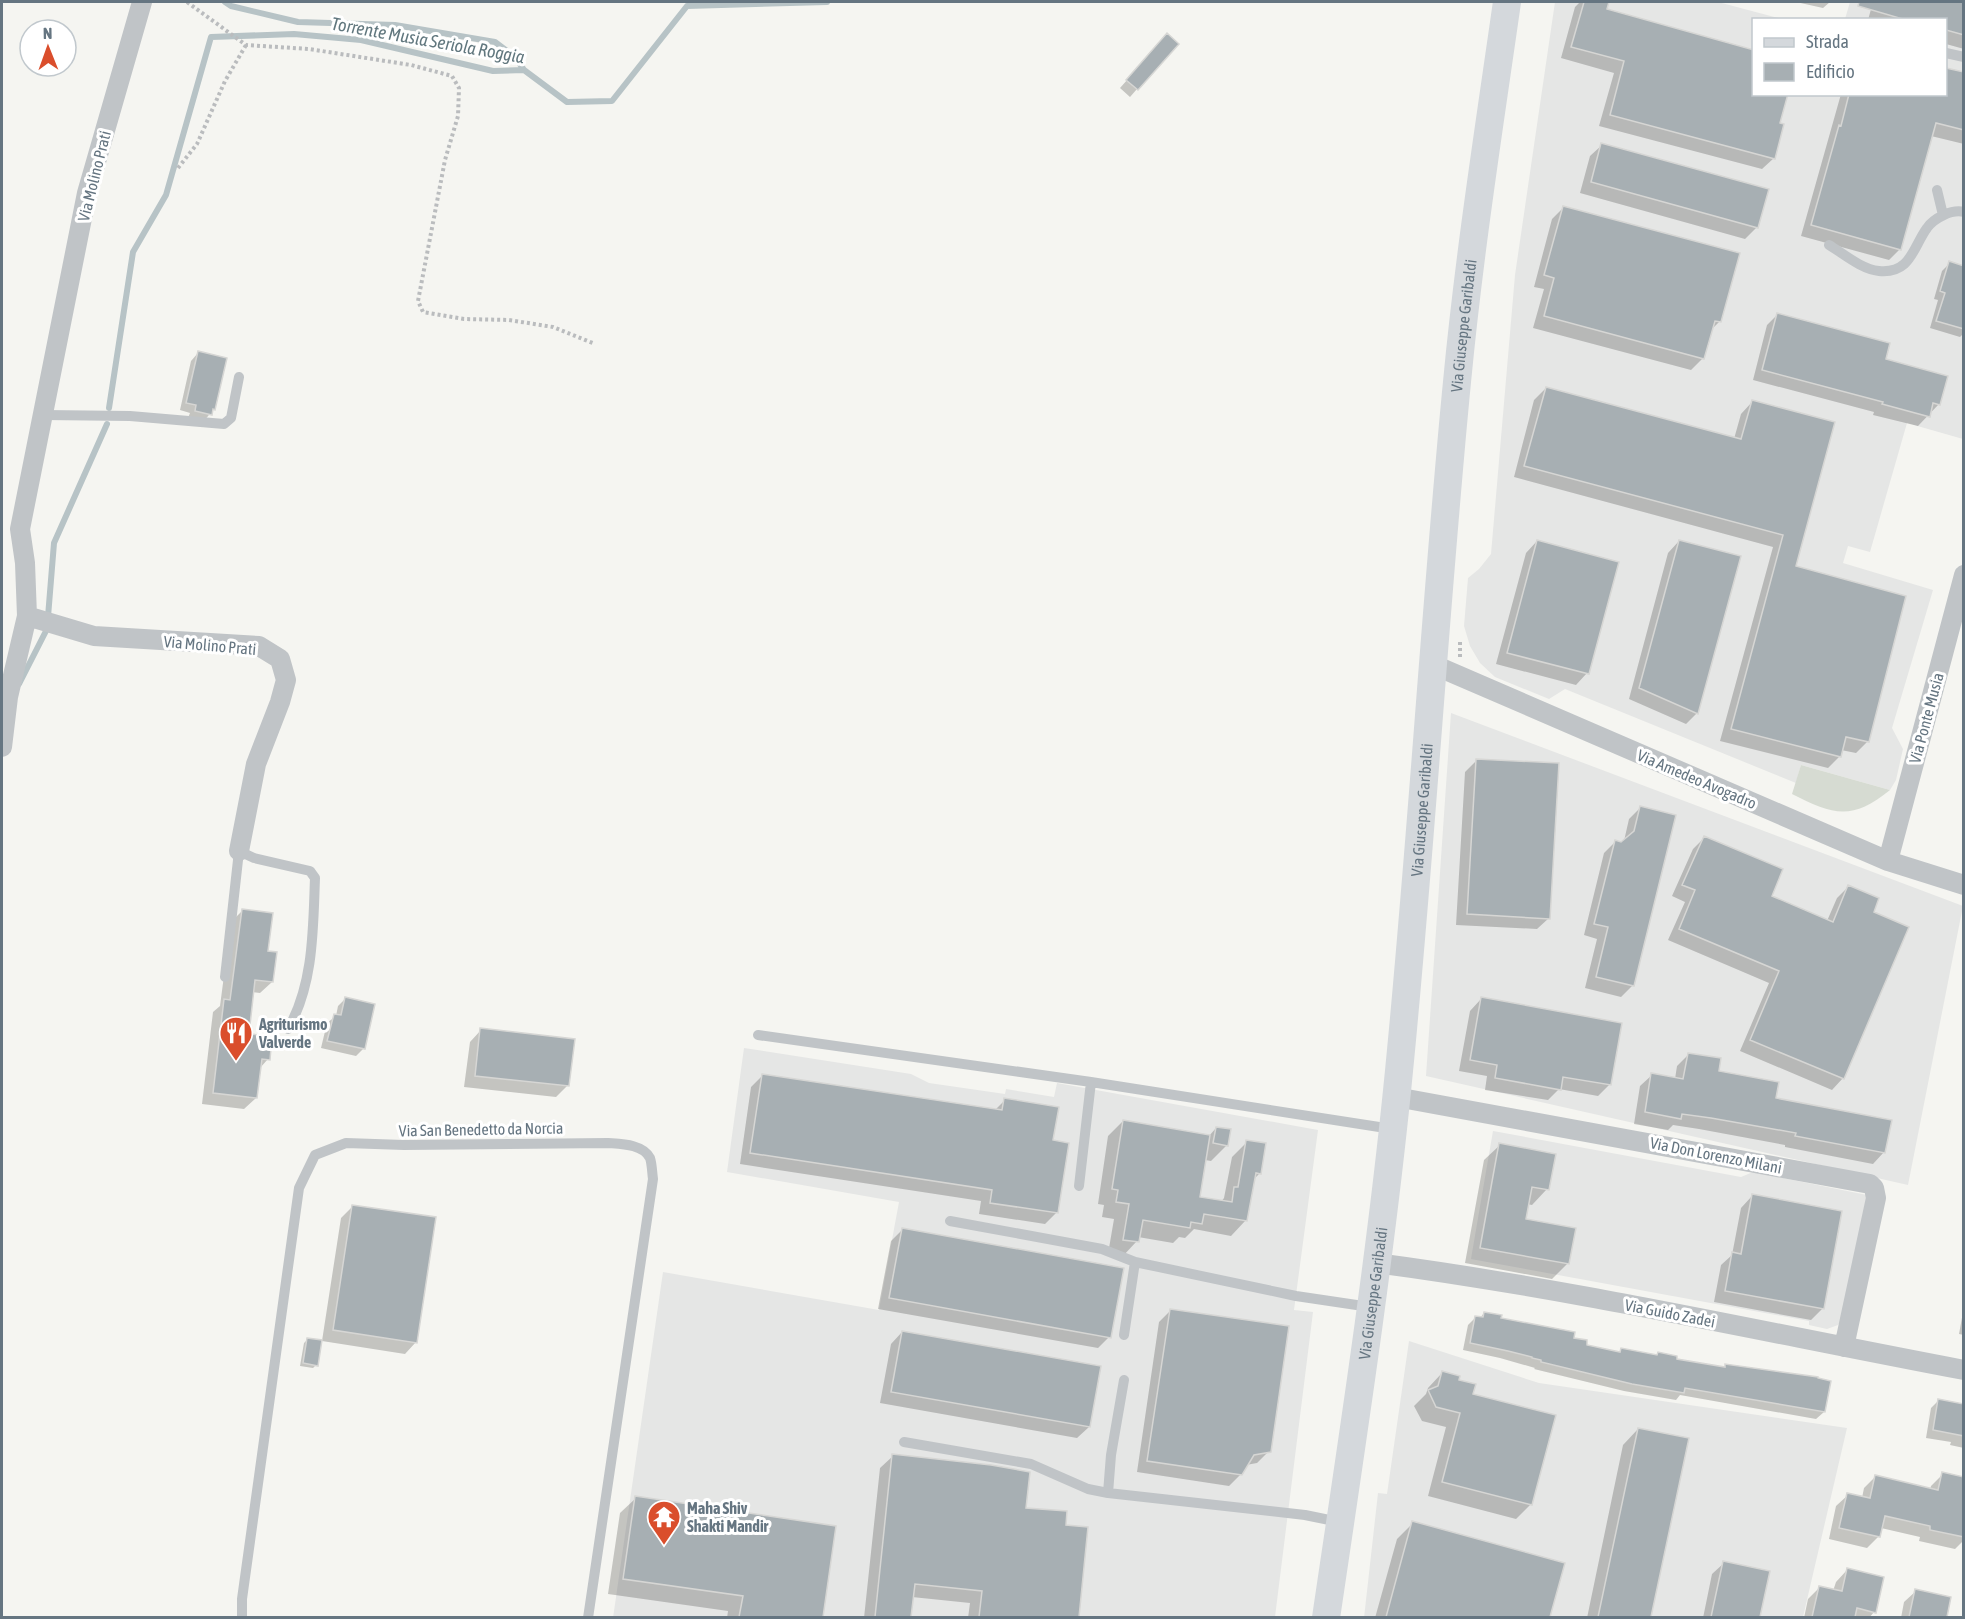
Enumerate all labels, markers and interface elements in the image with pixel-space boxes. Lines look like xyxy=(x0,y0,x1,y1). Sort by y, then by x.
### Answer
water label: Torrente Musia Seriola Roggia xyxy=(330,13,527,67)
north arrow xyxy=(18,18,78,78)
legend xyxy=(1752,18,1947,96)
text: N xyxy=(43,24,53,42)
text: Strada xyxy=(1806,31,1849,52)
text: Edificio xyxy=(1806,61,1855,82)
street label: Via Molino Prati xyxy=(74,129,114,223)
street label: Via Giuseppe Garibaldi xyxy=(1447,258,1480,393)
street label: Via Molino Prati xyxy=(163,632,257,658)
street label: Via Ponte Musia xyxy=(1905,671,1947,765)
street label: Via Giuseppe Garibaldi xyxy=(1407,743,1436,877)
street label: Via Amedeo Avogadro xyxy=(1634,746,1759,813)
restaurant icon: Agriturismo Valverde xyxy=(218,1015,254,1062)
place label: Agriturismo Valverde xyxy=(258,1015,328,1051)
street label: Via San Benedetto da Norcia xyxy=(399,1119,563,1139)
street label: Via Don Lorenzo Milani xyxy=(1649,1133,1783,1177)
street label: Via Giuseppe Garibaldi xyxy=(1355,1226,1390,1361)
street label: Via Guido Zadei xyxy=(1623,1295,1717,1331)
temple icon: Maha Shiv Shakti Mandir xyxy=(646,1499,682,1546)
place label: Maha Shiv Shakti Mandir xyxy=(687,1499,769,1535)

